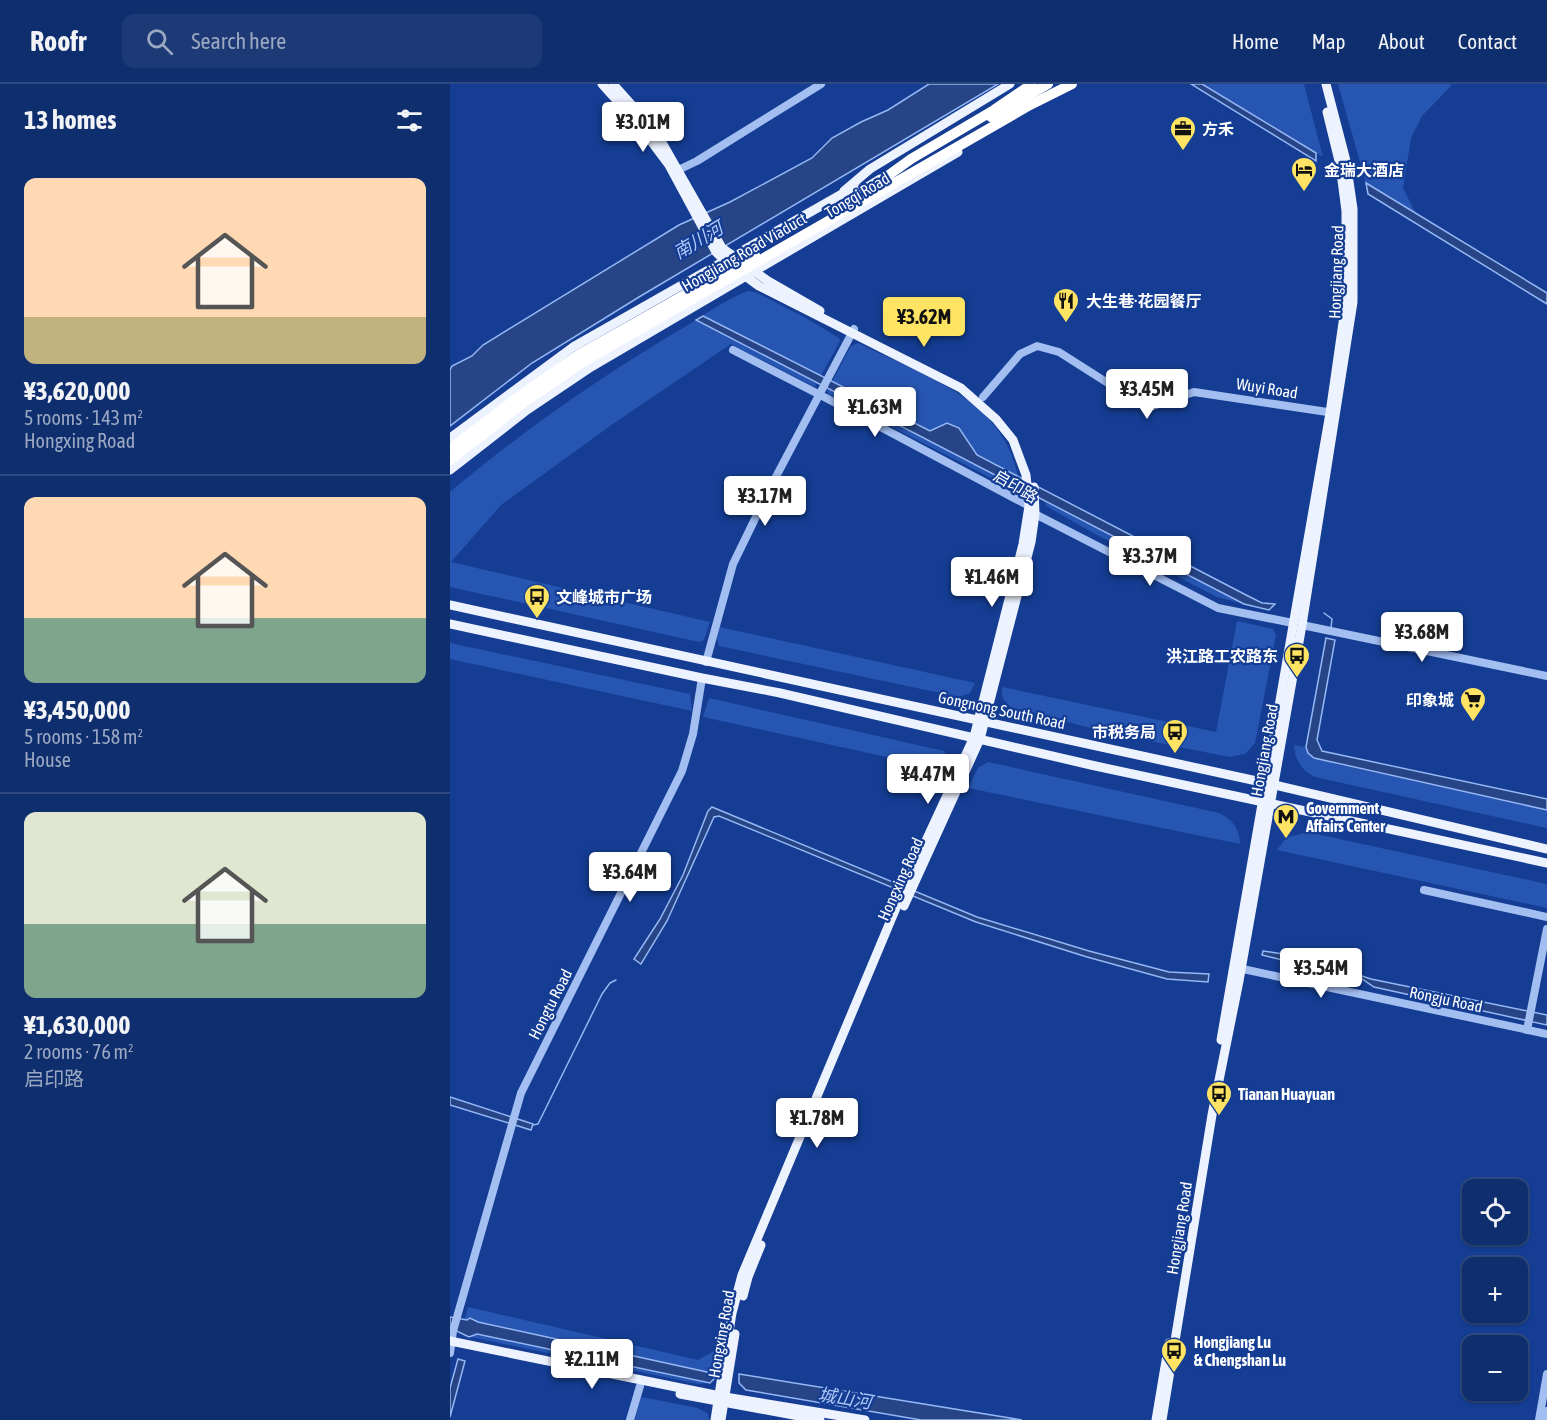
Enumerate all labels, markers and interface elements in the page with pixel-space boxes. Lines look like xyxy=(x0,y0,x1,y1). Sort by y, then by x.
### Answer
search box xyxy=(122,14,542,68)
text: Roofr xyxy=(30,25,86,57)
icon: search xyxy=(143,25,176,58)
text: Search here xyxy=(191,28,286,54)
text: Home xyxy=(1232,29,1279,53)
text: Map xyxy=(1312,29,1346,53)
text: About xyxy=(1379,29,1425,53)
text: Contact xyxy=(1458,29,1517,53)
pin: ¥3.01M xyxy=(594,102,692,153)
icon: filters xyxy=(393,104,426,137)
text: 13 homes xyxy=(24,105,117,135)
text: ¥3.01M xyxy=(616,110,670,133)
office icon: 方禾 xyxy=(1168,114,1198,152)
place label: 方禾 xyxy=(1202,120,1234,138)
hotel icon: 金瑞大酒店 xyxy=(1289,155,1319,193)
place label: 金瑞大酒店 xyxy=(1324,161,1404,179)
street label: Tongqi Road xyxy=(822,169,893,222)
street label: Hongjiang Road Viaduct xyxy=(679,209,810,296)
water label: 南川河 xyxy=(669,216,729,263)
icon: home xyxy=(171,217,279,325)
street label: Hongjiang Road xyxy=(1325,225,1348,319)
restaurant icon: 大生巷·花园餐厅 xyxy=(1051,286,1081,324)
place label: 大生巷·花园餐厅 xyxy=(1086,292,1201,310)
pin: ¥3.62M xyxy=(875,297,973,348)
text: ¥3.62M xyxy=(897,305,951,328)
pin: ¥3.45M xyxy=(1098,369,1196,420)
street label: Wuyi Road xyxy=(1235,374,1299,403)
text: ¥3,620,000 xyxy=(24,376,130,406)
text: ¥3.45M xyxy=(1120,377,1174,400)
pin: ¥1.63M xyxy=(826,387,924,438)
text: ¥1.63M xyxy=(848,395,902,418)
text: 5 rooms · 143 m² xyxy=(24,406,143,429)
text: Hongxing Road xyxy=(24,429,135,452)
street label: 启印路 xyxy=(991,466,1041,506)
pin: ¥3.17M xyxy=(716,476,814,527)
text: ¥3.17M xyxy=(738,484,792,507)
icon: home xyxy=(171,536,279,644)
pin: ¥3.37M xyxy=(1101,536,1199,587)
text: ¥3.37M xyxy=(1123,544,1177,567)
pin: ¥1.46M xyxy=(943,557,1041,608)
text: ¥1.46M xyxy=(965,565,1019,588)
bus stop icon: 文峰城市广场 xyxy=(522,582,552,620)
place label: 文峰城市广场 xyxy=(556,588,652,606)
pin: ¥3.68M xyxy=(1373,612,1471,663)
text: ¥3.68M xyxy=(1395,620,1449,643)
bus stop icon: 洪江路工农路东 xyxy=(1282,641,1312,679)
place label: 洪江路工农路东 xyxy=(1166,647,1278,665)
supermarket icon: 印象城 xyxy=(1458,685,1488,723)
street label: Gongnong South Road xyxy=(936,688,1067,733)
place label: 印象城 xyxy=(1406,691,1454,709)
text: ¥3,450,000 xyxy=(24,695,130,725)
street label: Hongjiang Road xyxy=(1247,702,1282,798)
bus stop icon: 市税务局 xyxy=(1160,717,1190,755)
place label: 市税务局 xyxy=(1092,723,1156,741)
text: 5 rooms · 158 m² xyxy=(24,725,143,748)
text: House xyxy=(24,748,71,771)
pin: ¥4.47M xyxy=(879,754,977,805)
text: ¥4.47M xyxy=(901,762,955,785)
place label: Government Affairs Center xyxy=(1305,799,1385,835)
metro station icon: Government Affairs Center xyxy=(1271,802,1301,840)
street label: Hongxing Road xyxy=(874,835,927,924)
icon: home xyxy=(171,851,279,959)
pin: ¥3.64M xyxy=(581,852,679,903)
text: ¥3.64M xyxy=(603,860,657,883)
pin: ¥3.54M xyxy=(1272,948,1370,999)
text: ¥3.54M xyxy=(1294,956,1348,979)
street label: Hongtu Road xyxy=(525,966,576,1043)
street label: Rongju Road xyxy=(1408,982,1484,1017)
text: ¥1,630,000 xyxy=(24,1010,130,1040)
text: 2 rooms · 76 m² xyxy=(24,1040,134,1063)
text: 启印路 xyxy=(24,1067,84,1090)
bus stop icon: Tianan Huayuan xyxy=(1204,1079,1234,1117)
place label: Tianan Huayuan xyxy=(1238,1085,1335,1103)
pin: ¥1.78M xyxy=(768,1098,866,1149)
text: ¥1.78M xyxy=(790,1106,844,1129)
map controls xyxy=(1462,1179,1528,1401)
button: locate xyxy=(1462,1179,1528,1245)
street label: Hongjiang Road xyxy=(1163,1180,1196,1276)
button: + xyxy=(1462,1257,1528,1323)
street label: Hongxing Road xyxy=(704,1289,739,1380)
place label: Hongjiang Lu & Chengshan Lu xyxy=(1194,1333,1286,1369)
button: − xyxy=(1462,1335,1528,1401)
bus stop icon: Hongjiang Lu & Chengshan Lu xyxy=(1159,1336,1189,1374)
pin: ¥2.11M xyxy=(543,1339,641,1390)
text: ¥2.11M xyxy=(565,1347,619,1370)
water label: 城山河 xyxy=(817,1383,876,1413)

